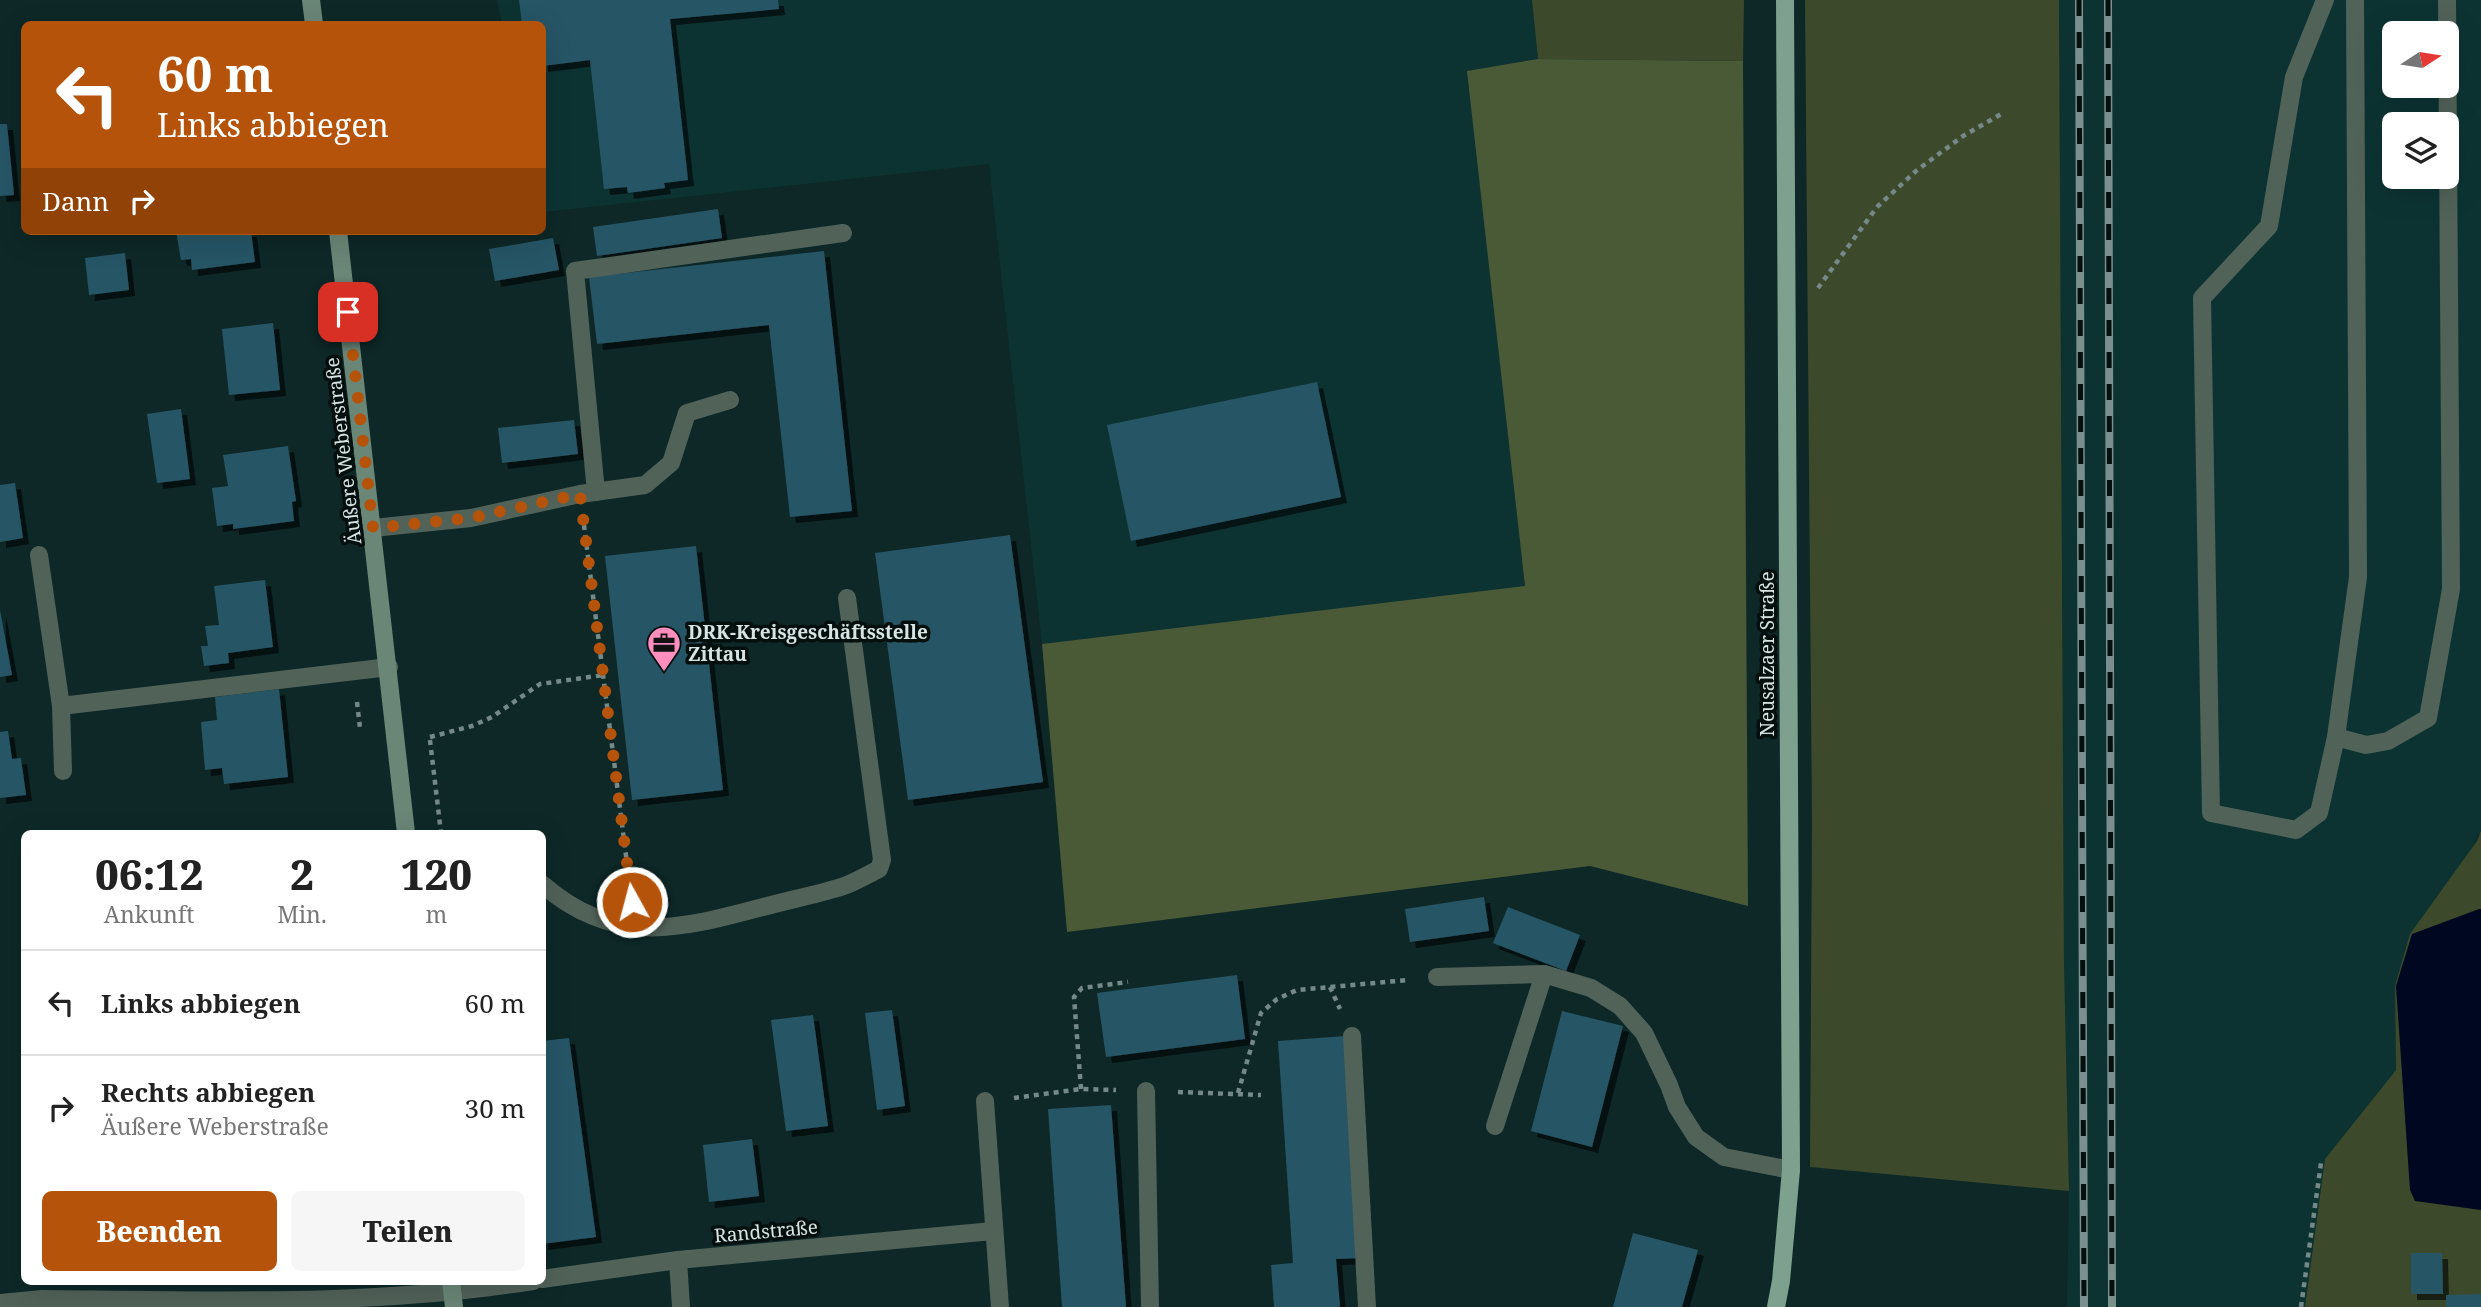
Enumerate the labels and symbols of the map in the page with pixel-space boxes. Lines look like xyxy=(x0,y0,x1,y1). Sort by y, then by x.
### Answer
north arrow xyxy=(2382,21,2459,98)
pin xyxy=(318,282,378,342)
street label: Äußere Weberstraße xyxy=(319,356,367,546)
street label: Neusalzaer Straße xyxy=(1754,571,1780,737)
place label: DRK-Kreisgeschäftsstelle Zittau xyxy=(688,619,928,667)
office icon: DRK-Kreisgeschäftsstelle Zittau xyxy=(645,624,683,673)
position arrow xyxy=(595,865,669,939)
street label: Randstraße xyxy=(713,1214,819,1248)

